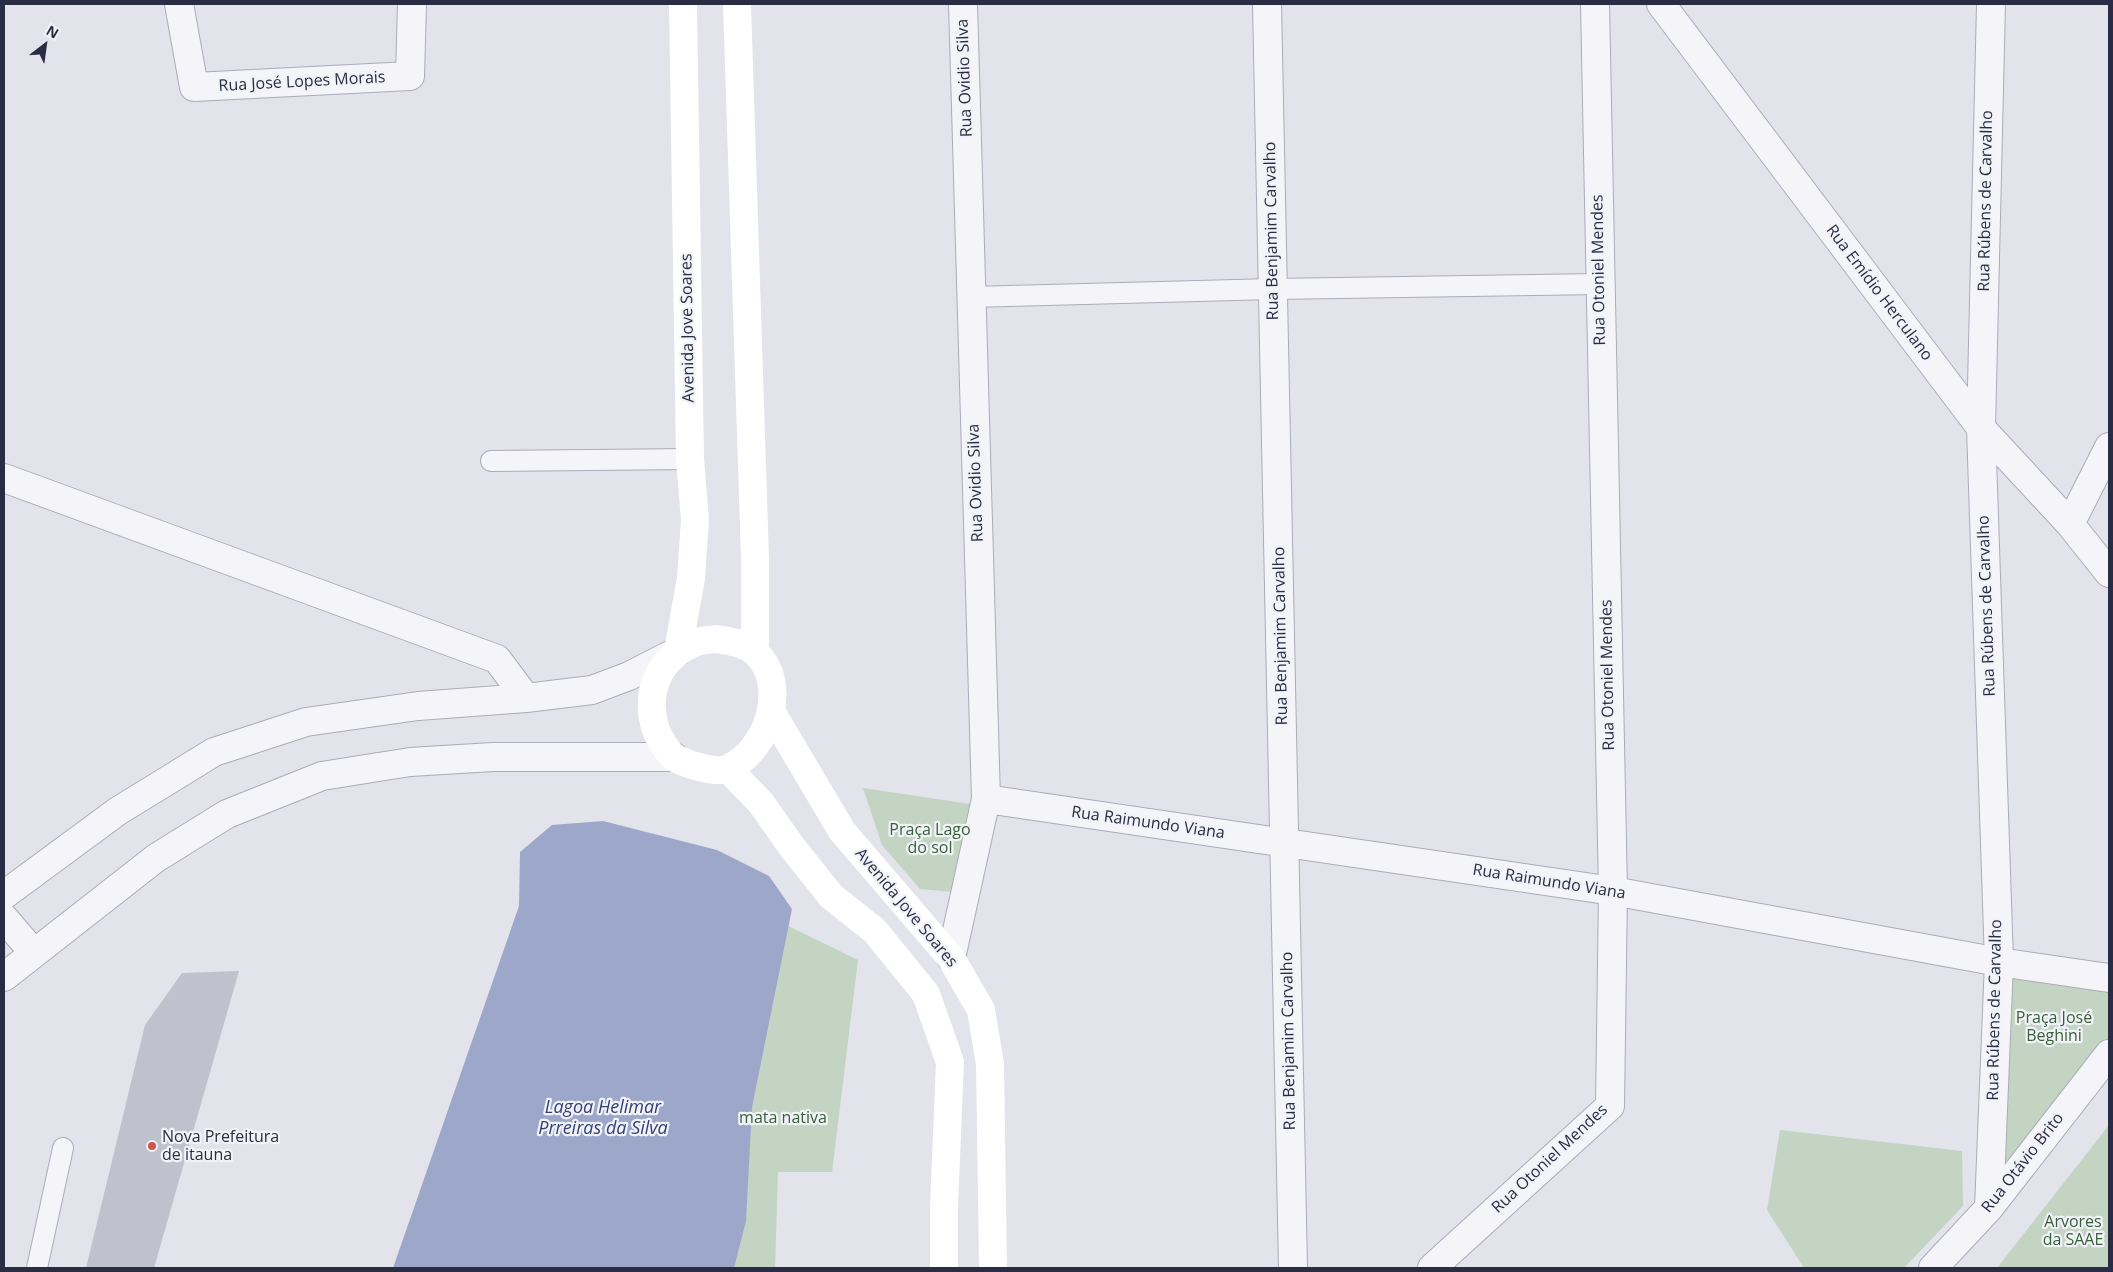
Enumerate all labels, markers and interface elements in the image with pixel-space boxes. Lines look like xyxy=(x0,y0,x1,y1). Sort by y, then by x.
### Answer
street label: Rua Ovidio Silva xyxy=(953,18,977,138)
north arrow xyxy=(20,20,70,70)
text: N xyxy=(43,20,62,43)
street label: Rua José Lopes Morais xyxy=(218,68,386,96)
street label: Rua Rúbens de Carvalho xyxy=(1975,110,1997,292)
street label: Rua Benjamim Carvalho xyxy=(1261,142,1283,320)
street label: Rua Otoniel Mendes xyxy=(1588,194,1610,346)
street label: Rua Emídio Herculano xyxy=(1822,221,1936,365)
street label: Avenida Jove Soares xyxy=(677,253,699,403)
street label: Rua Ovidio Silva xyxy=(964,423,988,543)
street label: Rua Rúbens de Carvalho xyxy=(1974,515,2000,697)
street label: Rua Benjamim Carvalho xyxy=(1270,547,1292,725)
street label: Rua Otoniel Mendes xyxy=(1597,599,1619,751)
street label: Rua Raimundo Viana xyxy=(1070,803,1226,843)
park label: Praça Lago do sol xyxy=(889,820,971,858)
street label: Avenida Jove Soares xyxy=(851,845,961,971)
street label: Rua Raimundo Viana xyxy=(1471,860,1627,904)
street label: Rua Rúbens de Carvalho xyxy=(1984,919,2006,1101)
street label: Rua Benjamim Carvalho xyxy=(1278,952,1300,1130)
park label: Praça José Beghini xyxy=(2016,1008,2092,1046)
water label: Lagoa Helimar Prreiras da Silva xyxy=(538,1097,668,1140)
street label: Rua Otoniel Mendes xyxy=(1488,1100,1612,1218)
park label: mata nativa xyxy=(739,1108,827,1128)
street label: Rua Otávio Brito xyxy=(1978,1109,2068,1217)
place label: Nova Prefeitura de itauna xyxy=(162,1127,279,1165)
marker: Nova Prefeitura de itauna xyxy=(146,1140,158,1152)
park label: Arvores da SAAE xyxy=(2043,1212,2103,1250)

